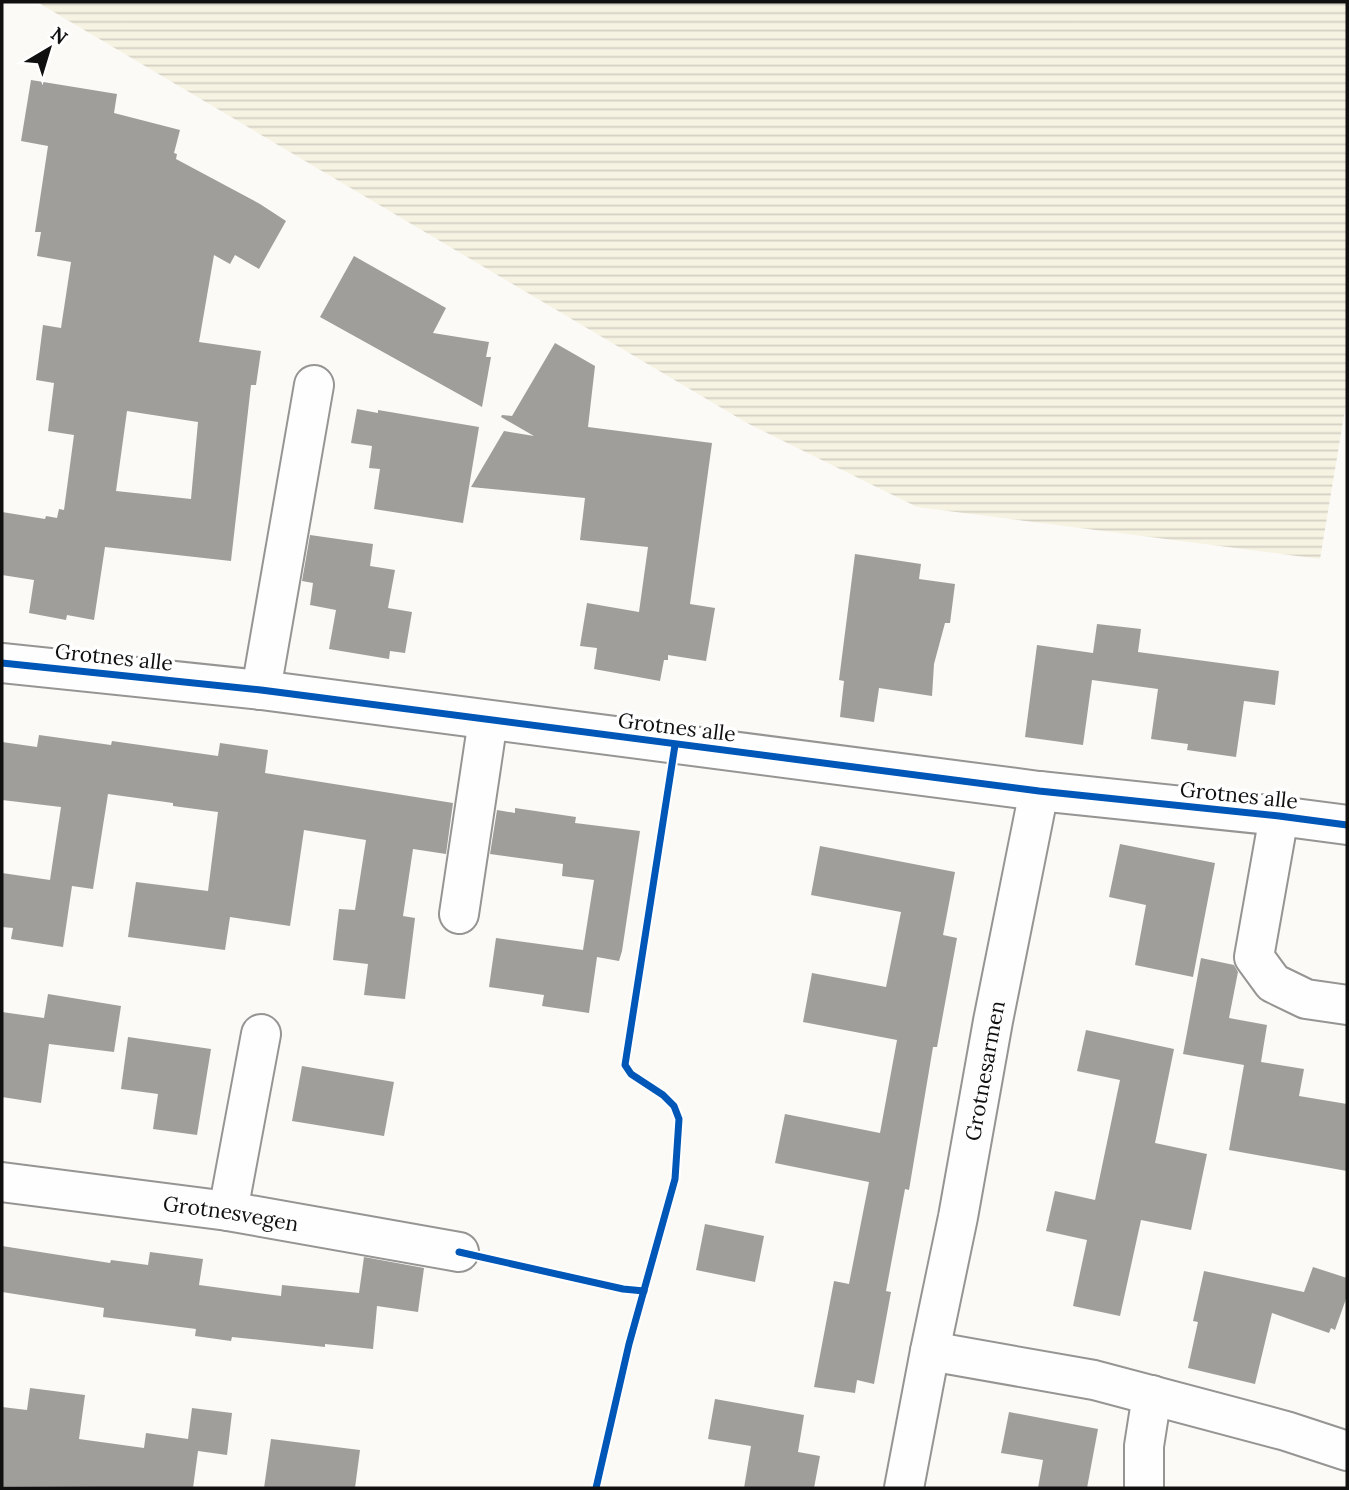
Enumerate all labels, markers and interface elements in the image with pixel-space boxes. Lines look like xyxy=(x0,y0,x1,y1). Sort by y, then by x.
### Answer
north arrow xyxy=(14,14,84,84)
text: N xyxy=(46,22,73,50)
street label: Grotnes alle xyxy=(54,637,174,677)
street label: Grotnes alle xyxy=(617,706,737,748)
street label: Grotnes alle xyxy=(1179,775,1299,815)
street label: Grotnesarmen xyxy=(958,998,1010,1143)
street label: Grotnesvegen xyxy=(162,1189,301,1237)

